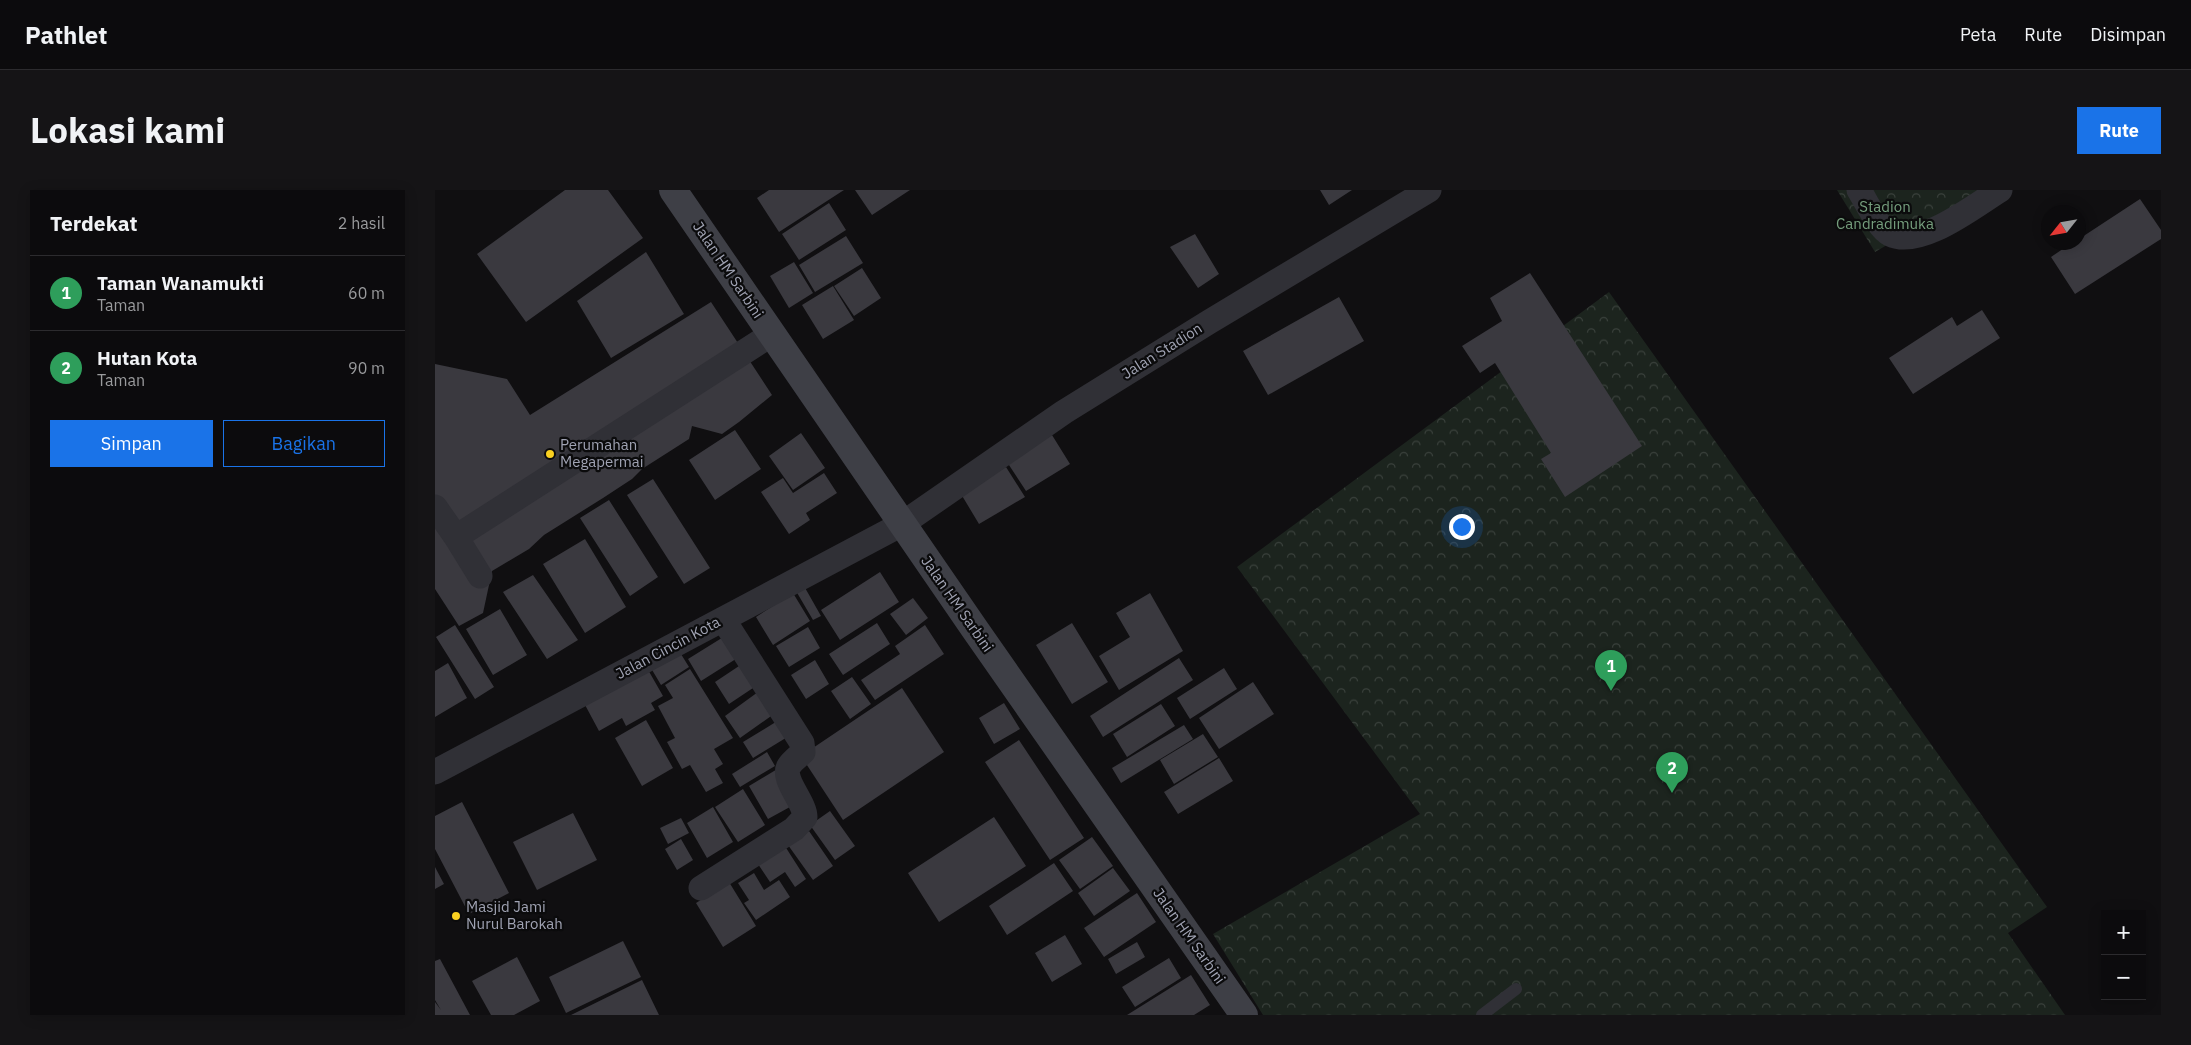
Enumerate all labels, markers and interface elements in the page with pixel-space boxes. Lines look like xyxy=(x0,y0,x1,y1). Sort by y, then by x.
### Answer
text: Pathlet xyxy=(25,19,107,51)
text: Peta xyxy=(1960,23,1996,46)
text: Rute xyxy=(2024,23,2062,46)
text: Disimpan xyxy=(2090,23,2166,46)
text: Lokasi kami xyxy=(30,107,225,153)
button: Rute xyxy=(2077,107,2161,154)
park label: Stadion Candradimuka xyxy=(1836,197,1934,233)
north arrow xyxy=(2041,205,2086,250)
text: Terdekat xyxy=(50,209,138,237)
text: 2 hasil xyxy=(338,213,385,233)
street label: Jalan HM Sarbini xyxy=(689,218,768,322)
text: Taman Wanamukti xyxy=(97,271,264,295)
text: 1 xyxy=(61,283,71,303)
text: 60 m xyxy=(348,283,385,303)
text: Taman xyxy=(97,295,145,315)
street label: Jalan Stadion xyxy=(1118,318,1205,383)
text: Hutan Kota xyxy=(97,346,197,370)
text: 2 xyxy=(61,358,71,378)
text: 90 m xyxy=(348,358,385,378)
text: Taman xyxy=(97,370,145,390)
button: Simpan xyxy=(50,420,213,467)
button: Bagikan xyxy=(223,420,385,467)
place label: Perumahan Megapermai xyxy=(560,435,644,471)
marker: Perumahan Megapermai xyxy=(544,448,556,460)
your location xyxy=(1449,514,1475,540)
street label: Jalan HM Sarbini xyxy=(917,552,998,655)
street label: Jalan Cincin Kota xyxy=(612,612,723,683)
pin: 1 xyxy=(1595,650,1627,691)
pin: 2 xyxy=(1656,752,1688,793)
street label: Jalan HM Sarbini xyxy=(1149,884,1230,987)
place label: Masjid Jami Nurul Barokah xyxy=(466,897,563,933)
marker: Masjid Jami Nurul Barokah xyxy=(450,910,462,922)
map controls xyxy=(2101,910,2146,1000)
button: + xyxy=(2101,910,2146,955)
button: − xyxy=(2101,955,2146,1000)

